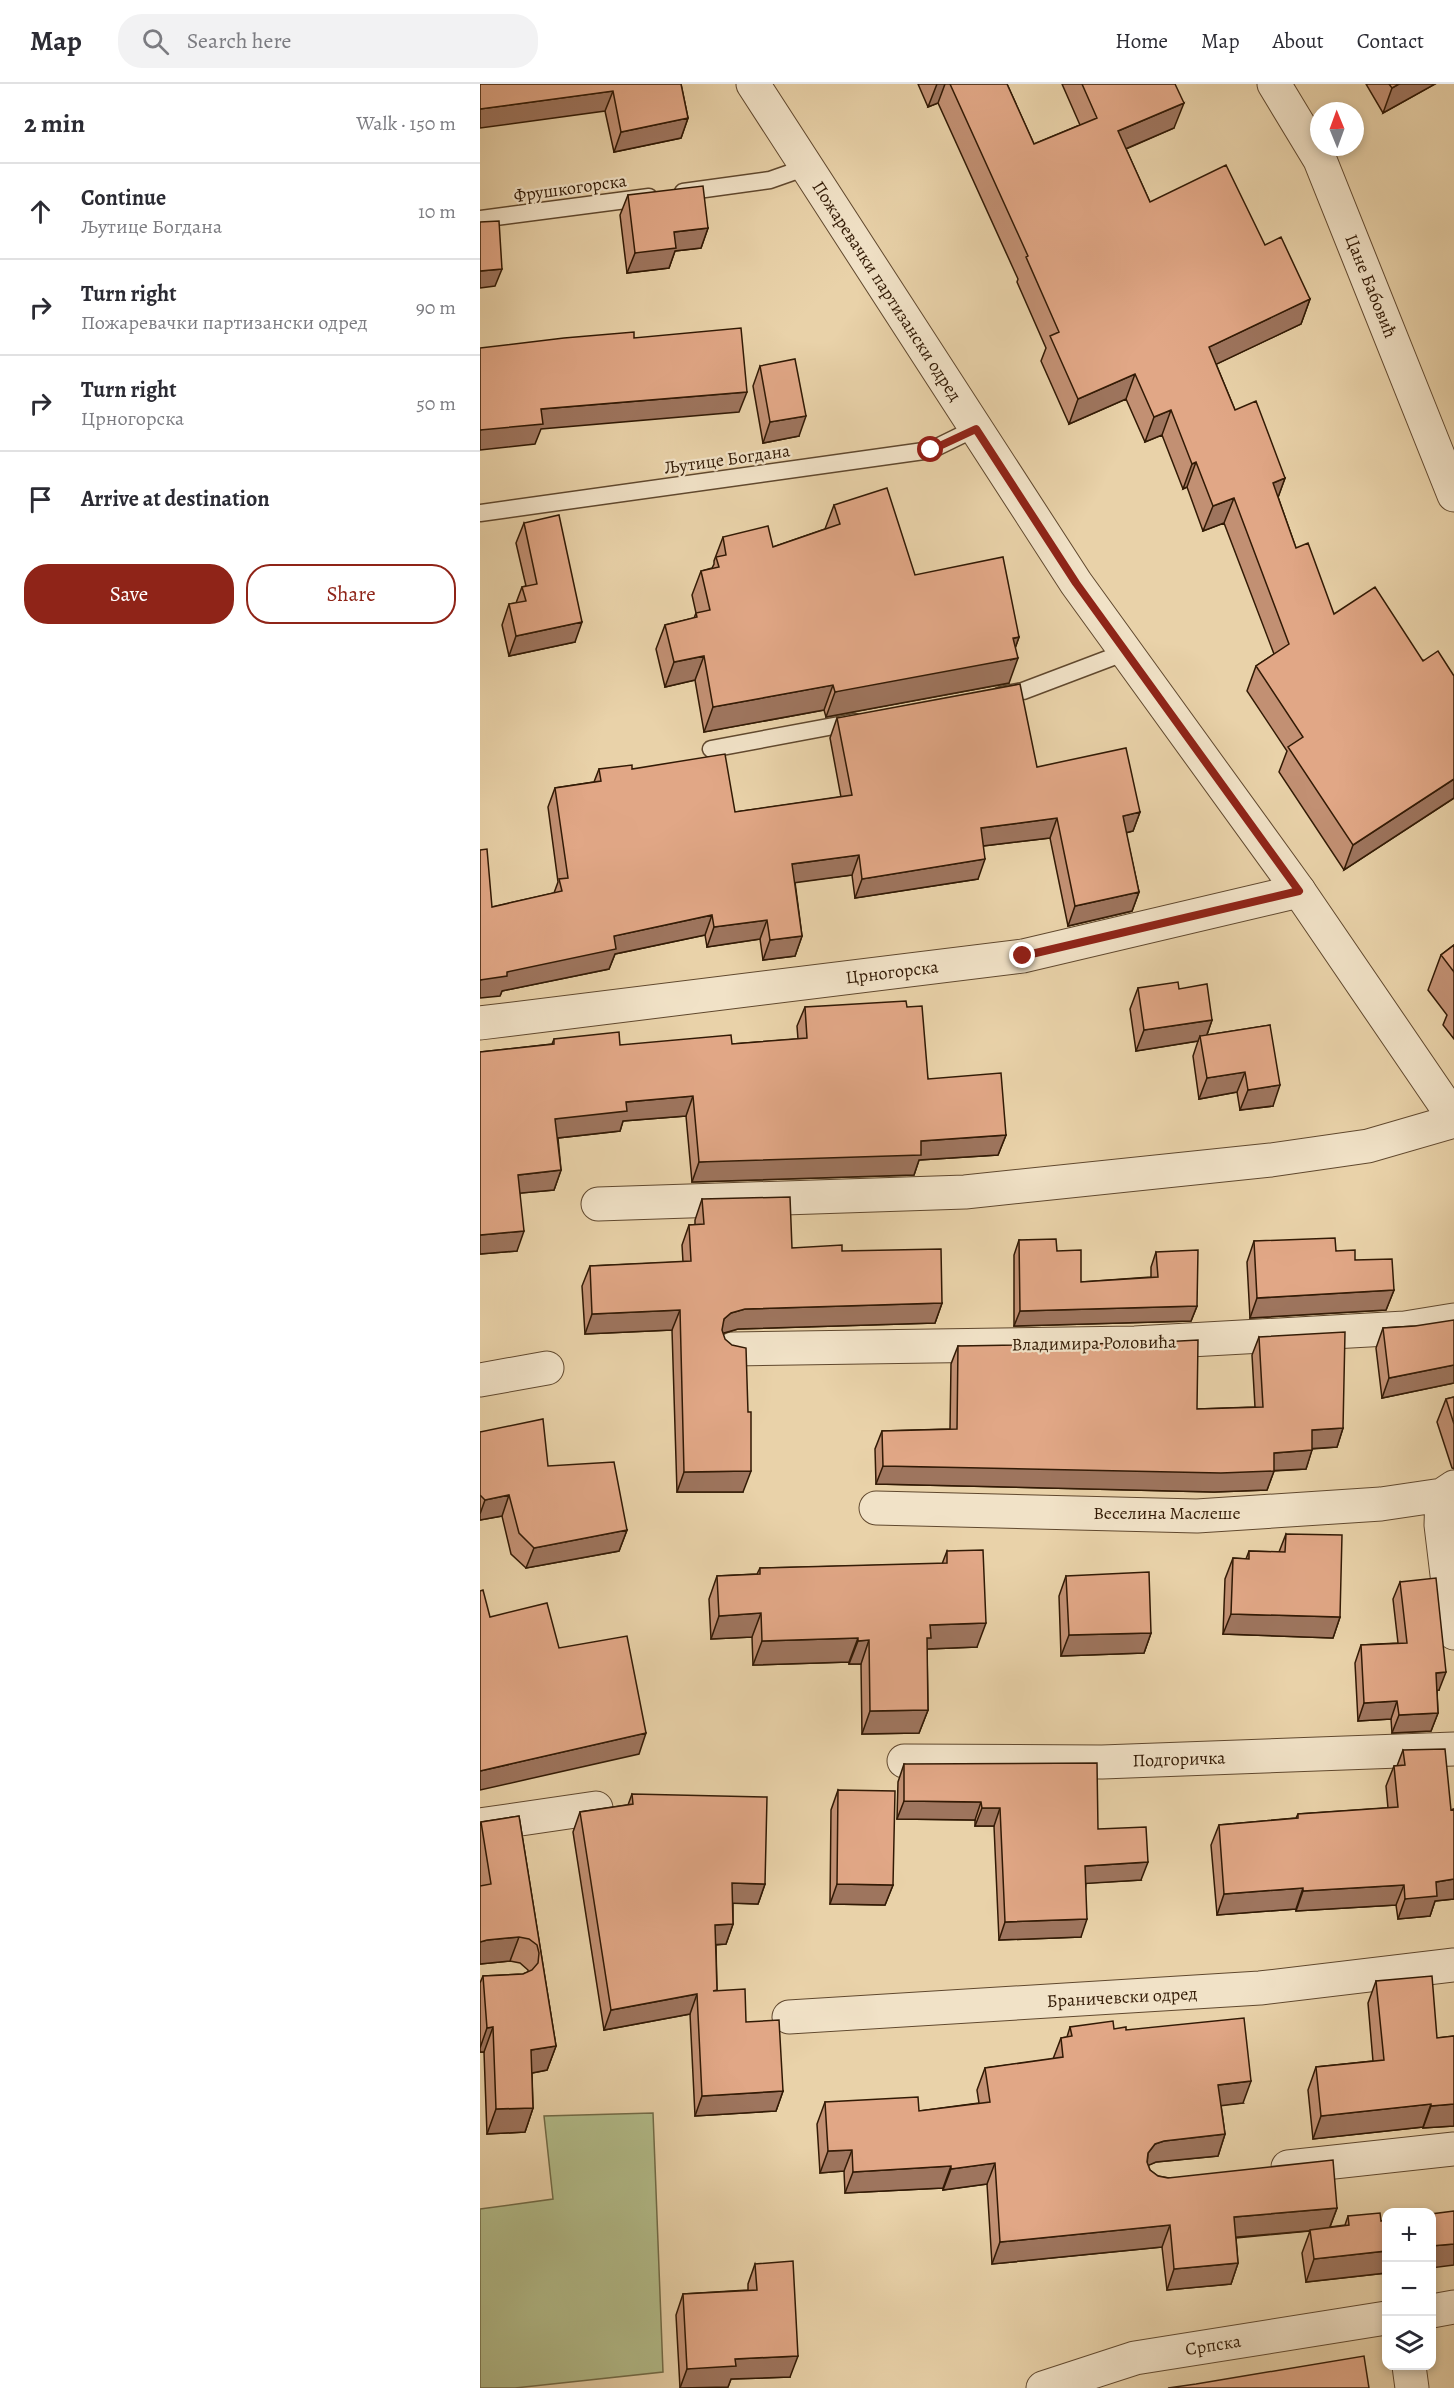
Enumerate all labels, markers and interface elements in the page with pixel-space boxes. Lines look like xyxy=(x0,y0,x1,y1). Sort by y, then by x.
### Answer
search box xyxy=(118,14,538,68)
text: Map xyxy=(30,22,82,60)
icon: search xyxy=(139,25,172,58)
text: Search here xyxy=(187,26,291,56)
text: Home xyxy=(1115,27,1168,55)
text: Map xyxy=(1201,27,1239,55)
text: About xyxy=(1272,27,1324,55)
text: Contact xyxy=(1357,27,1424,55)
north arrow xyxy=(1310,102,1364,156)
text: 2 min xyxy=(24,106,85,141)
text: Walk · 150 m xyxy=(356,110,456,137)
street label: Фрушкогорска xyxy=(512,168,629,208)
street label: Пожаревачки партизански одред xyxy=(807,176,967,406)
text: Continue xyxy=(81,183,166,213)
icon: ahead xyxy=(24,195,57,228)
text: 10 m xyxy=(418,198,456,225)
text: Љутице Богдана xyxy=(81,213,222,240)
street label: Цане Бабовић xyxy=(1339,231,1403,342)
text: Turn right xyxy=(81,279,177,309)
icon: right xyxy=(24,291,57,324)
text: 90 m xyxy=(416,294,456,321)
text: Пожаревачки партизански одред xyxy=(81,309,368,336)
text: Turn right xyxy=(81,375,177,405)
icon: right xyxy=(24,387,57,420)
text: 50 m xyxy=(416,390,456,417)
text: Црногорска xyxy=(81,405,184,432)
route start xyxy=(917,436,943,462)
street label: Љутице Богдана xyxy=(662,438,792,480)
icon: arrive xyxy=(24,483,57,516)
text: Arrive at destination xyxy=(81,484,270,514)
button: Save xyxy=(24,564,234,624)
button: Share xyxy=(246,564,456,624)
route end xyxy=(1009,942,1035,968)
street label: Црногорска xyxy=(844,954,940,990)
street label: Владимира Роловића xyxy=(1011,1330,1177,1356)
street label: Веселина Маслеше xyxy=(1093,1501,1241,1525)
street label: Подгоричка xyxy=(1132,1745,1227,1773)
street label: Браничевски одред xyxy=(1046,1981,1198,2013)
map controls xyxy=(1382,2208,1436,2370)
button: + xyxy=(1382,2208,1436,2262)
button: − xyxy=(1382,2262,1436,2316)
button: layers xyxy=(1382,2316,1436,2370)
street label: Српска xyxy=(1183,2329,1243,2361)

